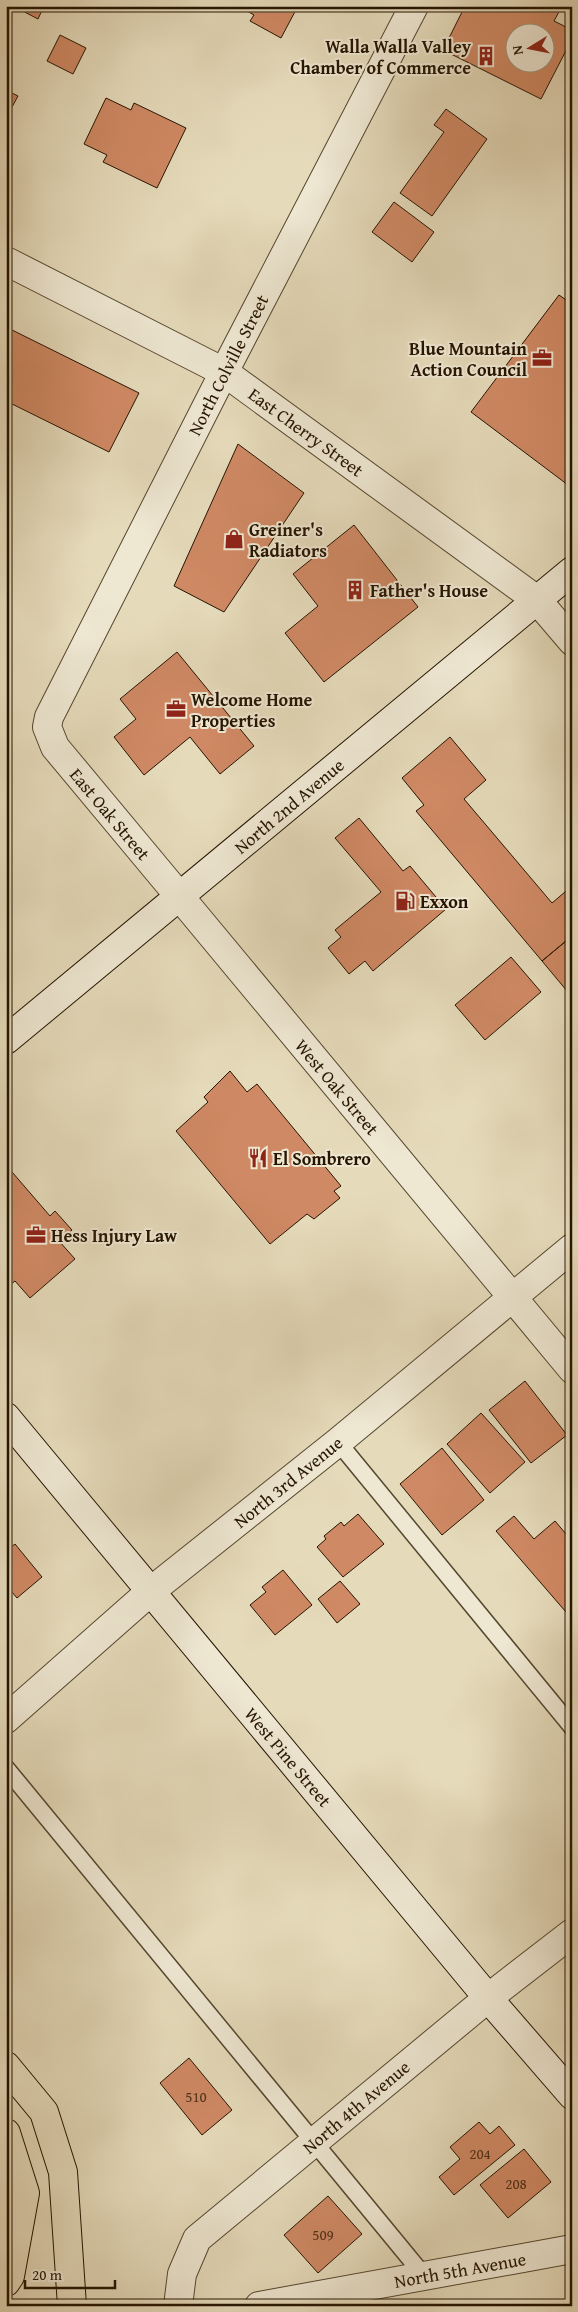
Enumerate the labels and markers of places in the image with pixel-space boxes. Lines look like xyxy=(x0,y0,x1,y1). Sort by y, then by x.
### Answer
place label: Walla Walla Valley Chamber of Commerce xyxy=(290,33,472,81)
building icon: Walla Walla Valley Chamber of Commerce xyxy=(475,45,497,67)
place label: Blue Mountain Action Council xyxy=(409,335,527,383)
office icon: Blue Mountain Action Council xyxy=(531,347,553,369)
place label: Greiner's Radiators xyxy=(249,516,327,564)
shop icon: Greiner's Radiators xyxy=(223,528,245,550)
place label: Father's House xyxy=(370,577,488,604)
building icon: Father's House xyxy=(344,579,366,601)
place label: Welcome Home Properties xyxy=(191,686,313,734)
office icon: Welcome Home Properties xyxy=(165,698,187,720)
place label: Exxon xyxy=(420,888,469,915)
fuel station icon: Exxon xyxy=(394,890,416,912)
place label: El Sombrero xyxy=(273,1145,371,1172)
restaurant icon: El Sombrero xyxy=(247,1147,269,1169)
place label: Hess Injury Law xyxy=(51,1222,177,1249)
office icon: Hess Injury Law xyxy=(25,1224,47,1246)

